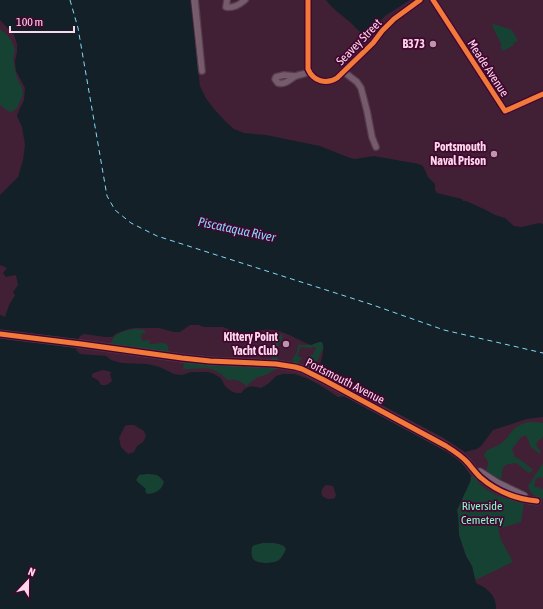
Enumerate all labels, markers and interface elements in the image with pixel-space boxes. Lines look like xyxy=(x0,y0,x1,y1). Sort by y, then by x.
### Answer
scale bar xyxy=(10,8,74,34)
text: 100 m xyxy=(16,15,43,29)
street label: Seavey Street xyxy=(333,15,385,68)
place label: B373 xyxy=(402,37,425,51)
street label: Meade Avenue xyxy=(464,37,512,99)
marker: B373 xyxy=(428,39,438,49)
place label: Portsmouth Naval Prison xyxy=(430,140,486,168)
marker: Portsmouth Naval Prison xyxy=(489,149,499,159)
water label: Piscataqua River xyxy=(197,214,278,245)
place label: Kittery Point Yacht Club xyxy=(224,330,279,358)
marker: Kittery Point Yacht Club xyxy=(281,339,291,349)
street label: Portsmouth Avenue xyxy=(303,355,387,407)
park label: Riverside Cemetery xyxy=(461,499,503,527)
north arrow xyxy=(8,561,48,601)
text: N xyxy=(26,565,37,579)

